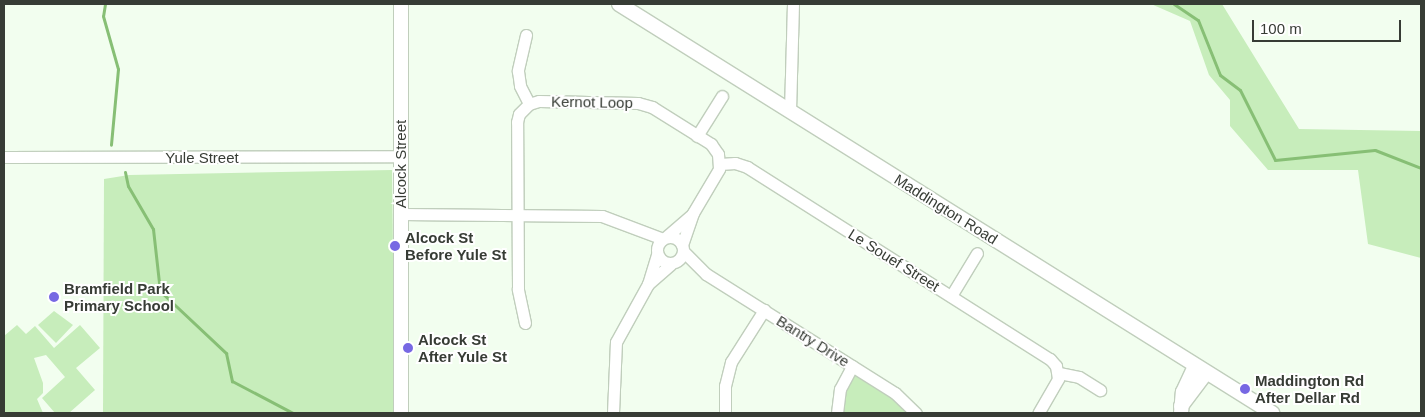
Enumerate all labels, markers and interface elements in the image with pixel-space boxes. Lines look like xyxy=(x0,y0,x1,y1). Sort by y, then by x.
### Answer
scale bar xyxy=(1255,10,1404,42)
text: 100 m xyxy=(1260,20,1302,37)
street label: Kernot Loop xyxy=(551,92,633,112)
street label: Alcock Street xyxy=(392,120,410,208)
street label: Yule Street xyxy=(165,149,239,167)
street label: Maddington Road xyxy=(891,170,1001,248)
street label: Le Souef Street xyxy=(845,225,943,295)
place label: Alcock St Before Yule St xyxy=(405,228,507,263)
marker: Alcock St Before Yule St xyxy=(389,240,401,252)
place label: Bramfield Park Primary School xyxy=(64,279,174,314)
marker: Bramfield Park Primary School xyxy=(48,291,60,303)
street label: Bantry Drive xyxy=(773,312,853,370)
place label: Alcock St After Yule St xyxy=(418,330,507,365)
marker: Alcock St After Yule St xyxy=(402,342,414,354)
place label: Maddington Rd After Dellar Rd xyxy=(1255,371,1364,406)
marker: Maddington Rd After Dellar Rd xyxy=(1239,383,1251,395)

